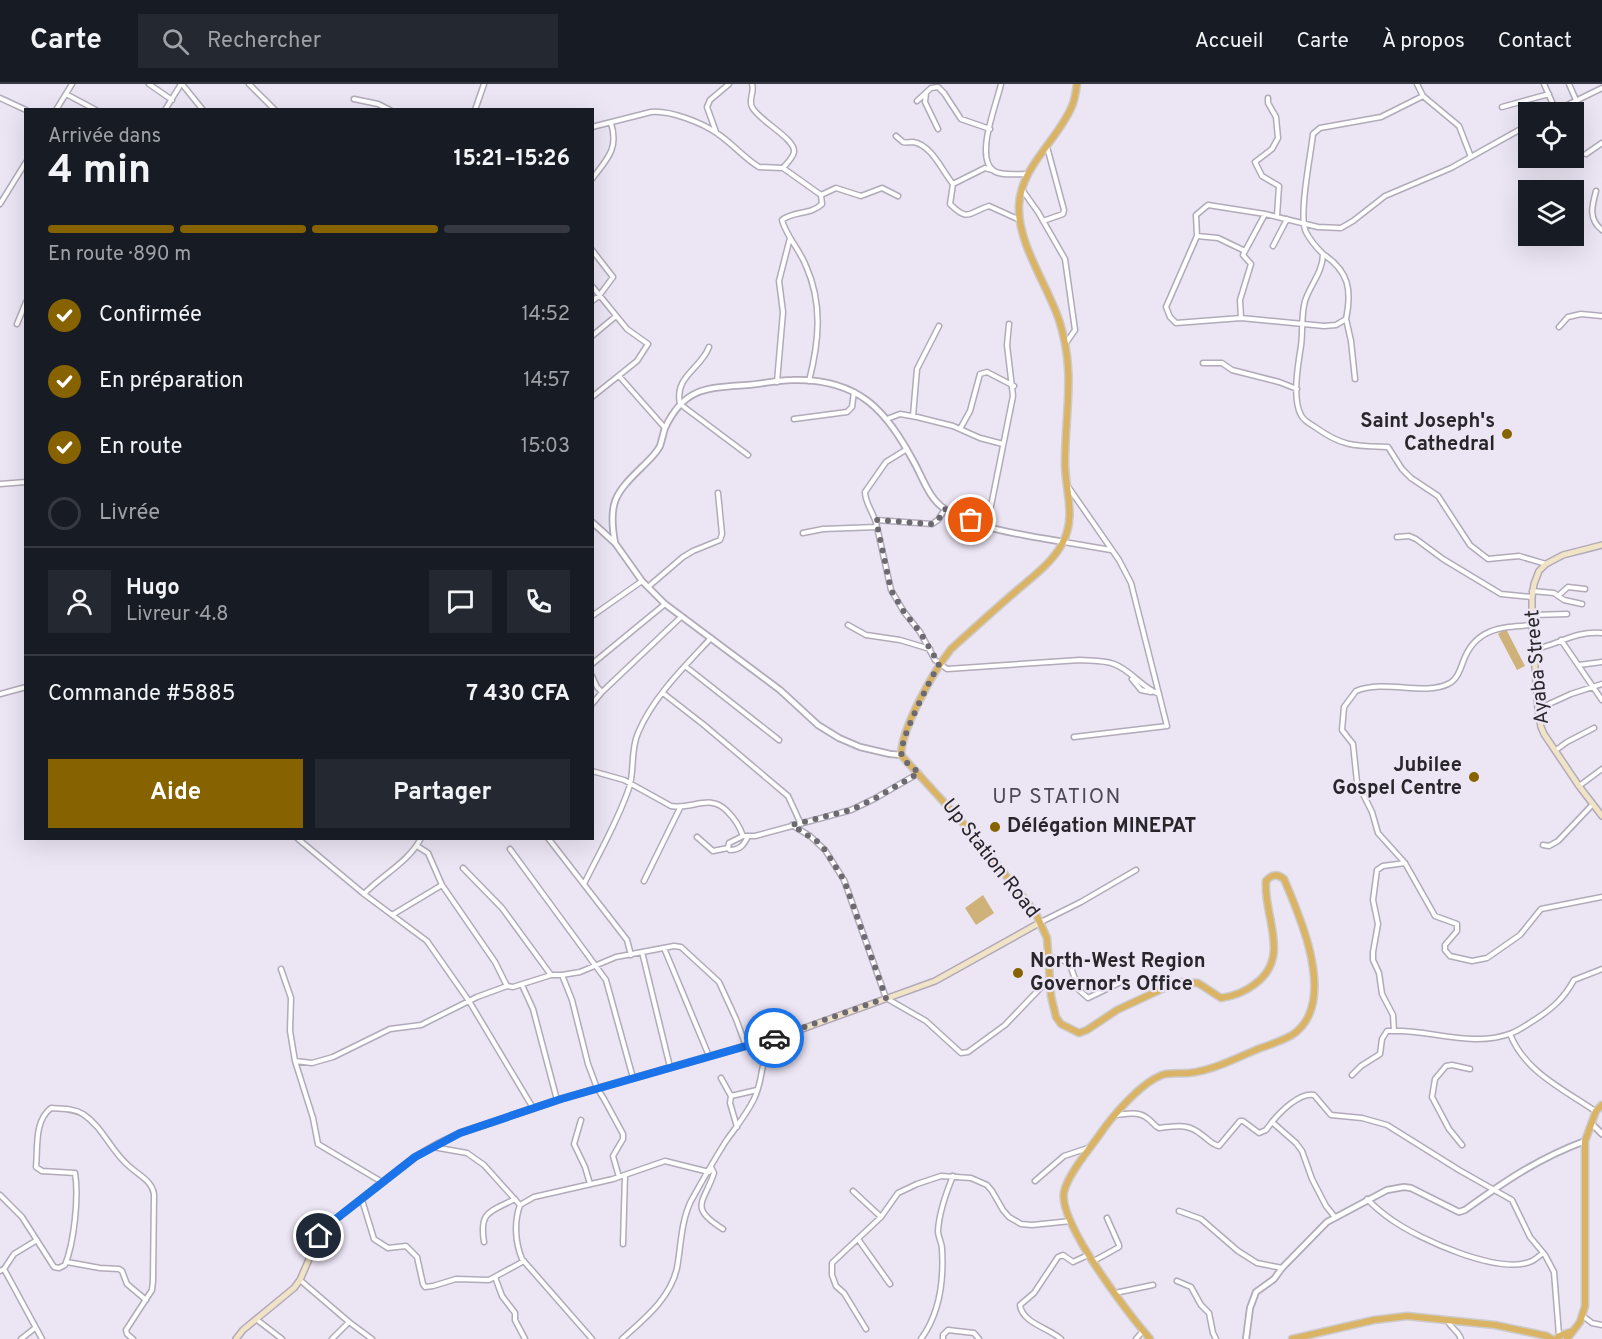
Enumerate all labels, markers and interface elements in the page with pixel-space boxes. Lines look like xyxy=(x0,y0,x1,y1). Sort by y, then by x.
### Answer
search box xyxy=(138,14,558,68)
text: Carte xyxy=(30,23,102,59)
icon: search xyxy=(159,25,192,58)
text: Rechercher xyxy=(207,28,321,55)
text: Accueil xyxy=(1195,28,1264,55)
text: Carte xyxy=(1297,28,1349,55)
text: À propos xyxy=(1382,28,1465,55)
text: Contact xyxy=(1498,28,1572,55)
map controls xyxy=(1518,102,1584,246)
button: locate xyxy=(1518,102,1584,168)
text: Arrivée dans xyxy=(48,124,161,150)
text: 15:21–15:26 xyxy=(454,146,570,173)
text: 4 min xyxy=(48,148,151,197)
button: layers xyxy=(1518,180,1584,246)
text: En route · 890 m xyxy=(48,242,191,268)
icon: check xyxy=(48,299,81,332)
text: Confirmée xyxy=(99,302,202,329)
text: 14:52 xyxy=(521,302,570,328)
icon: check xyxy=(48,365,81,398)
text: En préparation xyxy=(99,368,244,395)
text: 14:57 xyxy=(523,368,570,394)
place label: Saint Joseph's Cathedral xyxy=(1360,409,1495,458)
marker: Saint Joseph's Cathedral xyxy=(1500,427,1514,441)
icon: check xyxy=(48,431,81,464)
text: En route xyxy=(99,434,182,461)
text: 15:03 xyxy=(521,434,570,460)
pin xyxy=(945,494,996,545)
text: Livrée xyxy=(99,500,160,527)
icon: bag xyxy=(954,503,987,536)
button: person xyxy=(48,570,111,633)
button: chat xyxy=(429,570,492,633)
button: phone xyxy=(507,570,570,633)
text: Hugo xyxy=(126,575,180,602)
text: Livreur · 4.8 xyxy=(126,602,228,628)
street label: Ayaba Street xyxy=(1520,609,1556,725)
text: Commande #5885 xyxy=(48,681,235,708)
text: 7 430 CFA xyxy=(466,681,570,708)
place label: Jubilee Gospel Centre xyxy=(1332,753,1462,802)
button: Aide xyxy=(48,759,303,828)
button: Partager xyxy=(315,759,570,828)
marker: Jubilee Gospel Centre xyxy=(1467,770,1481,784)
district label: UP STATION xyxy=(992,784,1122,811)
street label: Up Station Road xyxy=(935,794,1045,924)
place label: Délégation MINEPAT xyxy=(1007,814,1196,840)
marker: Délégation MINEPAT xyxy=(988,820,1002,834)
place label: North-West Region Governor's Office xyxy=(1030,949,1206,998)
marker: North-West Region Governor's Office xyxy=(1011,966,1025,980)
courier xyxy=(744,1008,804,1068)
icon: car xyxy=(758,1022,791,1055)
pin xyxy=(293,1210,344,1261)
icon: home xyxy=(302,1219,335,1252)

